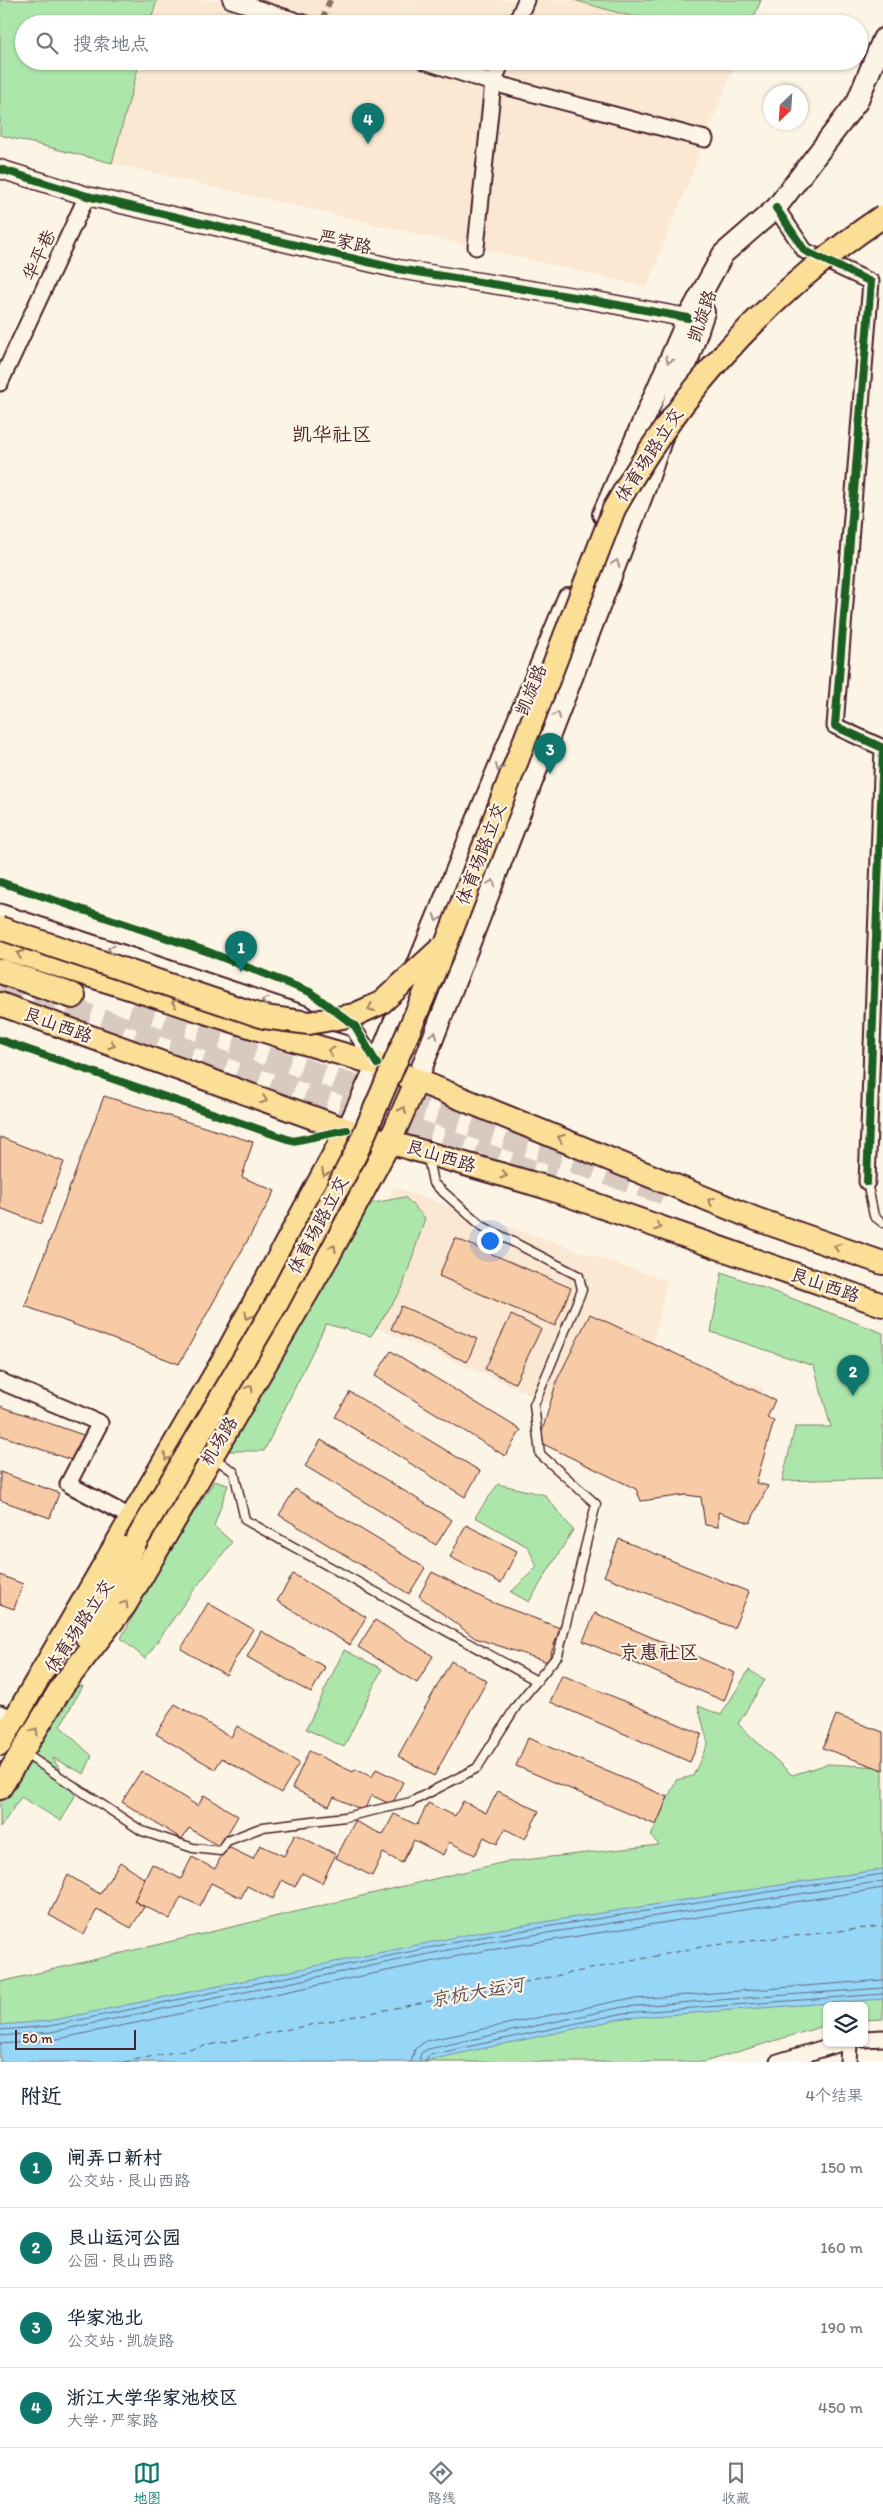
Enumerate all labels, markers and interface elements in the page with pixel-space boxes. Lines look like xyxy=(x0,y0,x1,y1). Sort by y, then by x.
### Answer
search box xyxy=(15,15,868,70)
icon: search xyxy=(33,29,61,57)
text: 搜索地点 xyxy=(73,32,149,55)
north arrow xyxy=(763,85,808,130)
pin: 4 xyxy=(352,103,384,144)
street label: 严家路 xyxy=(316,225,374,259)
street label: 华平巷 xyxy=(18,226,60,284)
street label: 凯旋路 xyxy=(683,287,721,345)
one-way arrow xyxy=(665,355,676,364)
street label: 体育场路立交 xyxy=(610,404,688,506)
district label: 凯华社区 xyxy=(292,422,372,446)
one-way arrow xyxy=(610,560,620,568)
street label: 凯旋路 xyxy=(511,661,551,719)
one-way arrow xyxy=(551,711,562,720)
pin: 3 xyxy=(534,733,566,774)
one-way arrow xyxy=(494,763,505,772)
street label: 体育场路立交 xyxy=(451,800,511,908)
one-way arrow xyxy=(486,879,496,888)
one-way arrow xyxy=(433,913,444,922)
pin: 1 xyxy=(225,931,257,972)
one-way arrow xyxy=(107,945,115,955)
one-way arrow xyxy=(17,950,25,960)
one-way arrow xyxy=(261,997,269,1007)
one-way arrow xyxy=(172,999,180,1009)
one-way arrow xyxy=(367,1001,376,1012)
street label: 艮山西路 xyxy=(20,1002,96,1048)
one-way arrow xyxy=(428,1031,438,1039)
one-way arrow xyxy=(107,1039,115,1049)
one-way arrow xyxy=(327,1046,335,1056)
one-way arrow xyxy=(260,1094,268,1104)
one-way arrow xyxy=(398,1107,408,1115)
one-way arrow xyxy=(557,1134,566,1145)
street label: 艮山西路 xyxy=(403,1135,479,1177)
one-way arrow xyxy=(321,1168,331,1177)
one-way arrow xyxy=(499,1169,507,1179)
street label: 体育场路立交 xyxy=(283,1172,353,1278)
one-way arrow xyxy=(707,1196,716,1207)
one-way arrow xyxy=(653,1221,661,1231)
your location xyxy=(477,1228,503,1254)
one-way arrow xyxy=(833,1243,842,1253)
one-way arrow xyxy=(327,1245,337,1254)
street label: 艮山西路 xyxy=(787,1263,863,1307)
one-way arrow xyxy=(244,1311,254,1320)
pin: 2 xyxy=(837,1355,869,1396)
one-way arrow xyxy=(244,1385,254,1394)
street label: 机场路 xyxy=(196,1412,242,1470)
one-way arrow xyxy=(163,1451,173,1460)
street label: 体育场路立交 xyxy=(40,1575,118,1677)
one-way arrow xyxy=(119,1601,128,1610)
district label: 京惠社区 xyxy=(619,1640,699,1664)
one-way arrow xyxy=(28,1728,38,1737)
water label: 京杭大运河 xyxy=(428,1972,529,2012)
map controls xyxy=(823,2002,868,2047)
button: layers xyxy=(823,2002,868,2047)
scale bar xyxy=(15,2027,136,2050)
text: 50 m xyxy=(22,2030,53,2047)
text: 附近 xyxy=(20,2083,62,2108)
text: 4个结果 xyxy=(805,2086,863,2105)
text: 闸弄口新村 xyxy=(67,2146,162,2169)
text: 1 xyxy=(32,2158,40,2177)
text: 150 m xyxy=(820,2158,863,2177)
text: 公交站 · 艮山西路 xyxy=(67,2171,190,2190)
text: 艮山运河公园 xyxy=(67,2226,181,2249)
text: 2 xyxy=(32,2238,40,2257)
text: 160 m xyxy=(820,2238,863,2257)
text: 公园 · 艮山西路 xyxy=(67,2251,174,2270)
text: 华家池北 xyxy=(67,2306,143,2329)
text: 3 xyxy=(32,2318,40,2337)
text: 190 m xyxy=(820,2318,863,2337)
text: 公交站 · 凯旋路 xyxy=(67,2331,174,2350)
text: 浙江大学华家池校区 xyxy=(67,2386,238,2409)
text: 4 xyxy=(31,2398,41,2417)
text: 450 m xyxy=(818,2398,863,2417)
text: 大学 · 严家路 xyxy=(67,2411,158,2430)
tab: 地图 xyxy=(133,2459,161,2507)
tab: 路线 xyxy=(427,2459,455,2507)
tab: 收藏 xyxy=(722,2459,750,2507)

